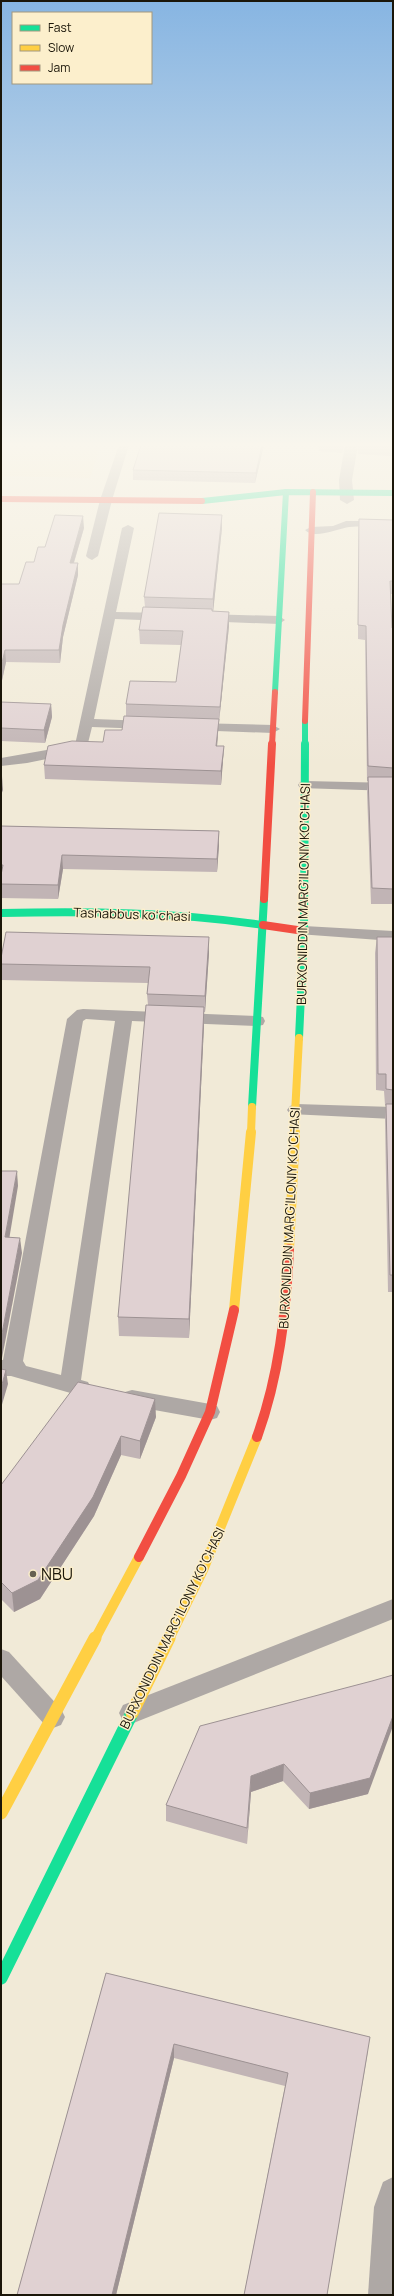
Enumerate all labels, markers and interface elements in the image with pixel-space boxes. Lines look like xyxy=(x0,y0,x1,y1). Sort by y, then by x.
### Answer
legend xyxy=(12,12,152,84)
text: Fast xyxy=(48,19,72,36)
text: Slow xyxy=(48,39,74,56)
text: Jam xyxy=(48,59,70,76)
street label: BURXONIDDIN MARG’ILONIY KO’CHASI xyxy=(292,783,314,1005)
street label: Tashabbus koʻchasi xyxy=(73,903,191,925)
street label: BURXONIDDIN MARG’ILONIY KO’CHASI xyxy=(274,1107,304,1329)
street label: BURXONIDDIN MARG’ILONIY KO’CHASI xyxy=(115,1524,229,1732)
place label: NBU xyxy=(41,1563,73,1585)
marker: NBU xyxy=(28,1569,38,1579)

